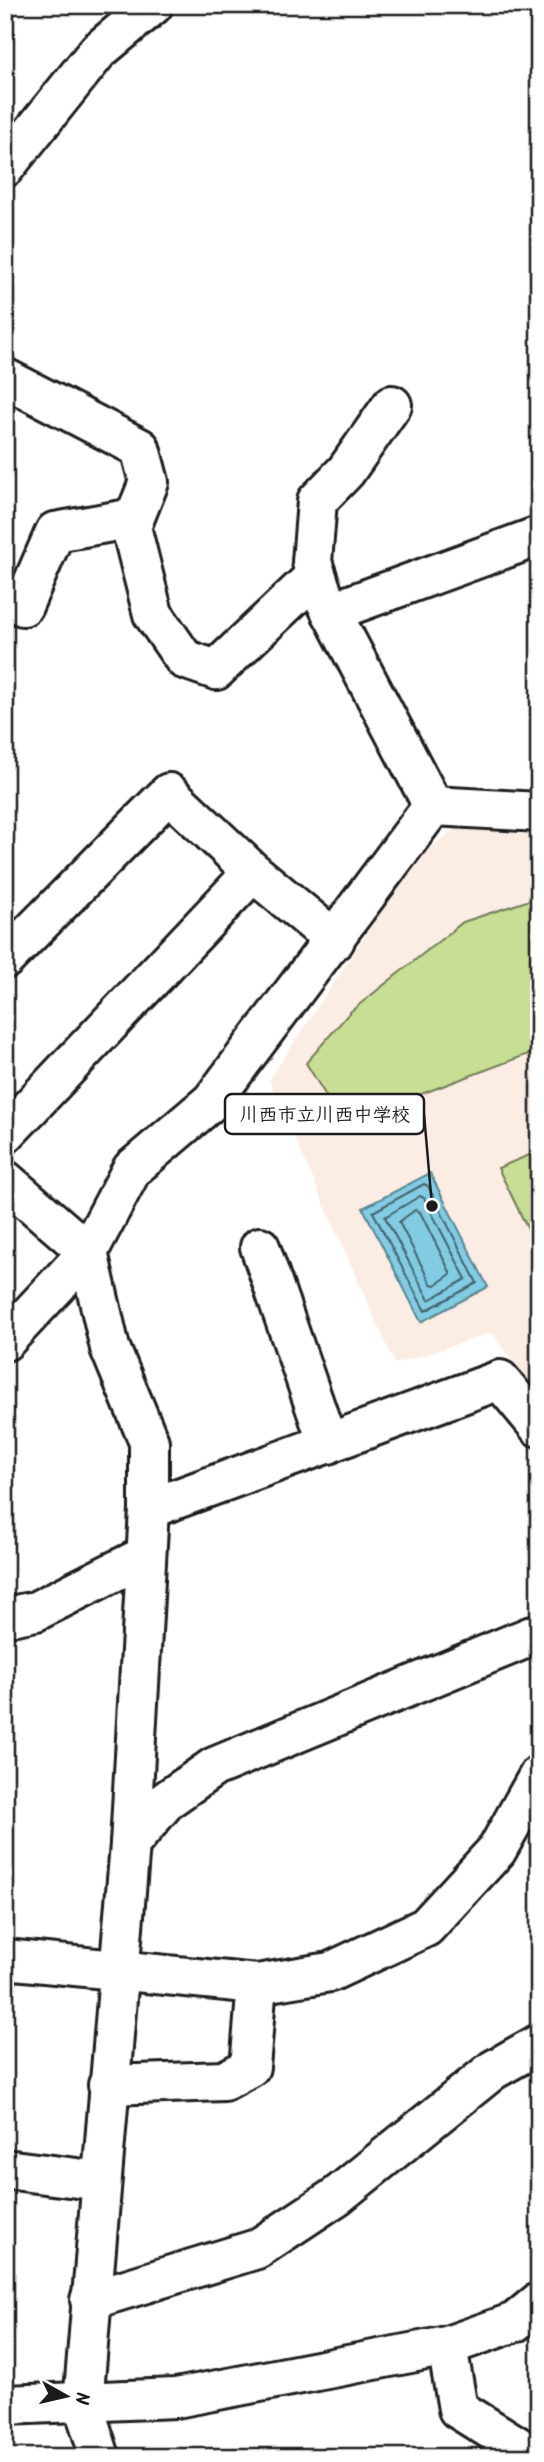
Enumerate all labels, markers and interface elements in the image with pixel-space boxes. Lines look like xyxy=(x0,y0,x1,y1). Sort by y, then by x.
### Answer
callout: 川西市立川西中学校 xyxy=(225,1094,424,1134)
text: 川西市立川西中学校 xyxy=(239,1101,411,1131)
north arrow xyxy=(32,2360,102,2430)
text: N xyxy=(65,2390,97,2406)

